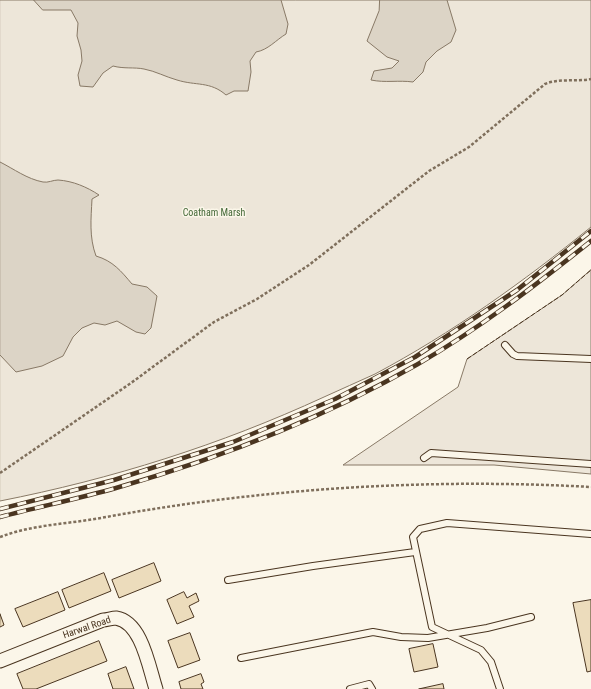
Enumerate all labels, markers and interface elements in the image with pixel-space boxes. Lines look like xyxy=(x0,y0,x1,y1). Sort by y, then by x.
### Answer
park label: Coatham Marsh xyxy=(183,207,245,219)
street label: Harwal Road xyxy=(61,614,113,642)

